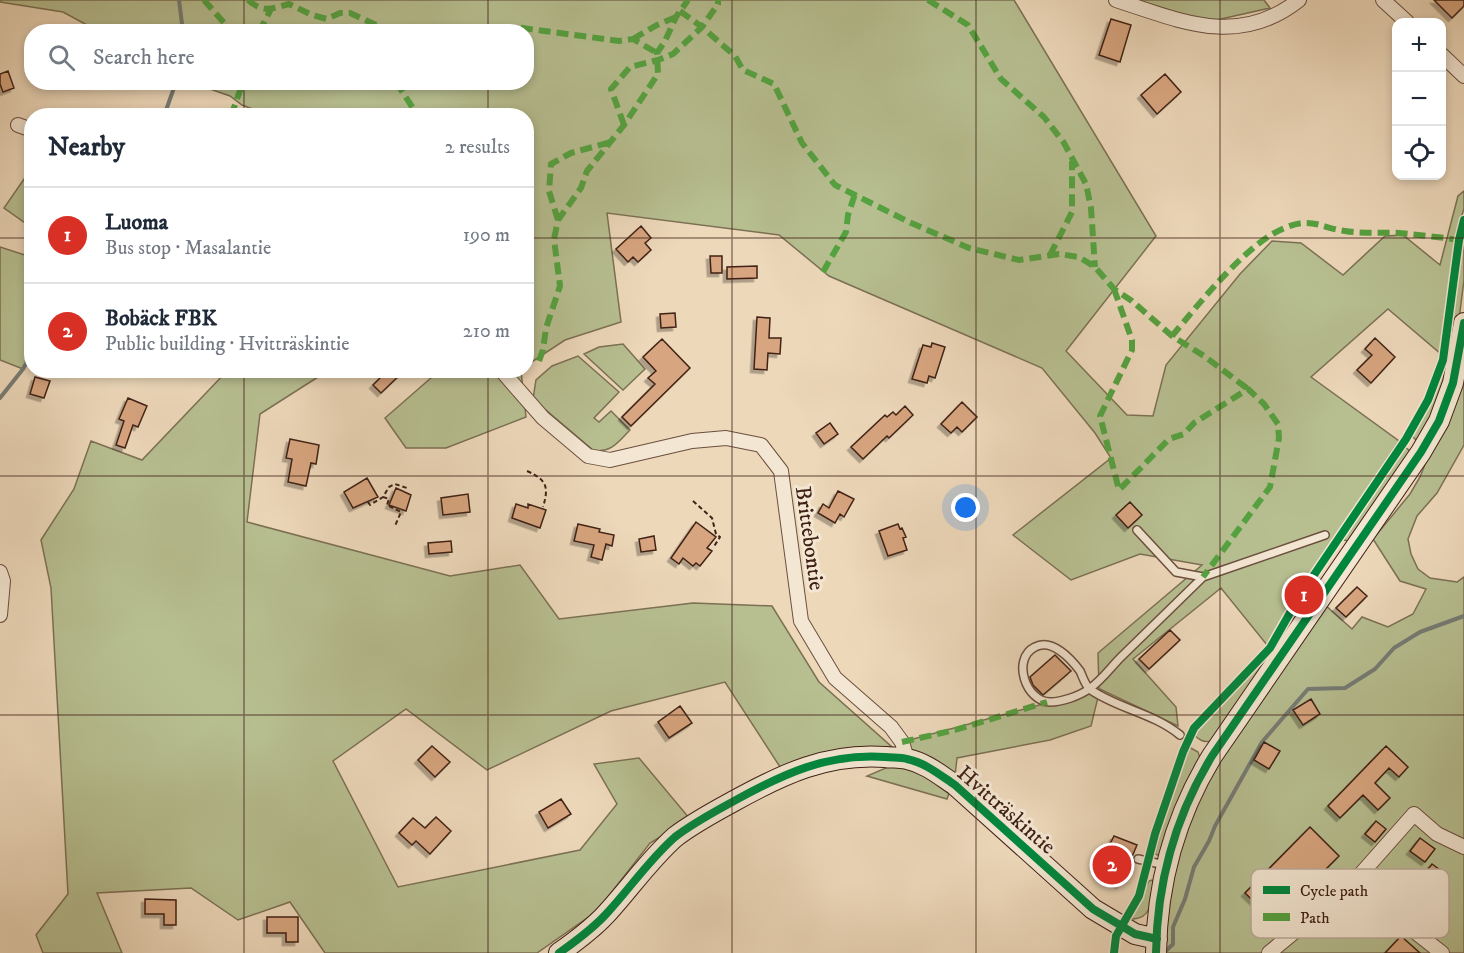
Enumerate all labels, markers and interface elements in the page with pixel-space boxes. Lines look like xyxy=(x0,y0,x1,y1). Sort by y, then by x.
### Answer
map controls xyxy=(1392,18,1446,180)
button: + xyxy=(1392,18,1446,72)
search box xyxy=(24,24,534,90)
icon: search xyxy=(45,41,78,74)
text: Search here xyxy=(93,44,195,71)
button: − xyxy=(1392,72,1446,126)
button: locate xyxy=(1392,126,1446,180)
text: Nearby xyxy=(48,131,125,164)
text: 2 results xyxy=(445,135,510,160)
text: Luoma xyxy=(105,209,168,236)
text: 1 xyxy=(64,223,71,248)
text: 190 m xyxy=(463,223,510,248)
text: Bus stop · Masalantie xyxy=(105,236,271,261)
text: Bobäck FBK xyxy=(105,305,217,332)
text: 2 xyxy=(63,319,72,344)
text: 210 m xyxy=(463,319,510,344)
text: Public building · Hvitträskintie xyxy=(105,332,350,357)
street label: Brittebontie xyxy=(789,484,830,592)
your location xyxy=(951,493,980,522)
pin: 1 xyxy=(1284,572,1324,618)
street label: Hvitträskintie xyxy=(951,760,1061,860)
pin: 2 xyxy=(1092,842,1132,888)
legend xyxy=(1251,869,1449,938)
text: Cycle path xyxy=(1300,881,1369,901)
text: Path xyxy=(1300,908,1330,928)

